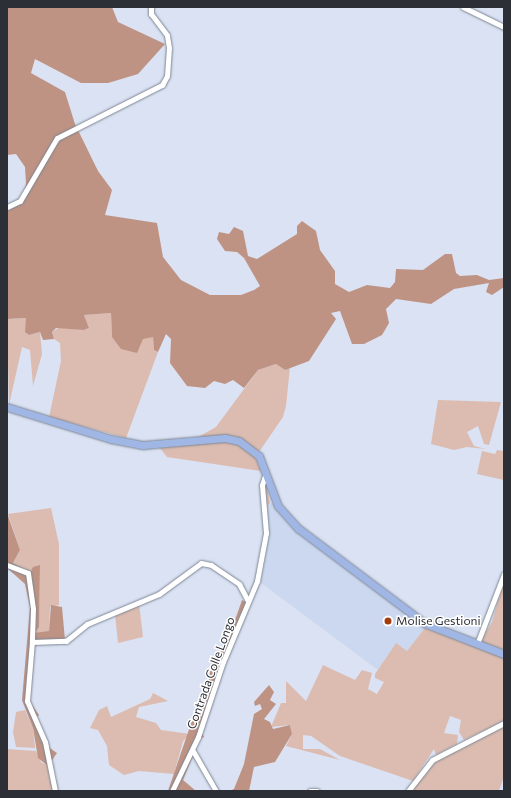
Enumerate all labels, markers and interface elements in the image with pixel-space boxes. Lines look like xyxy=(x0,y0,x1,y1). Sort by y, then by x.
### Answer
place label: Molise Gestioni xyxy=(396,614,481,628)
street label: Contrada Colle Longo xyxy=(184,615,238,731)
marker: Molise Gestioni xyxy=(383,616,393,626)

